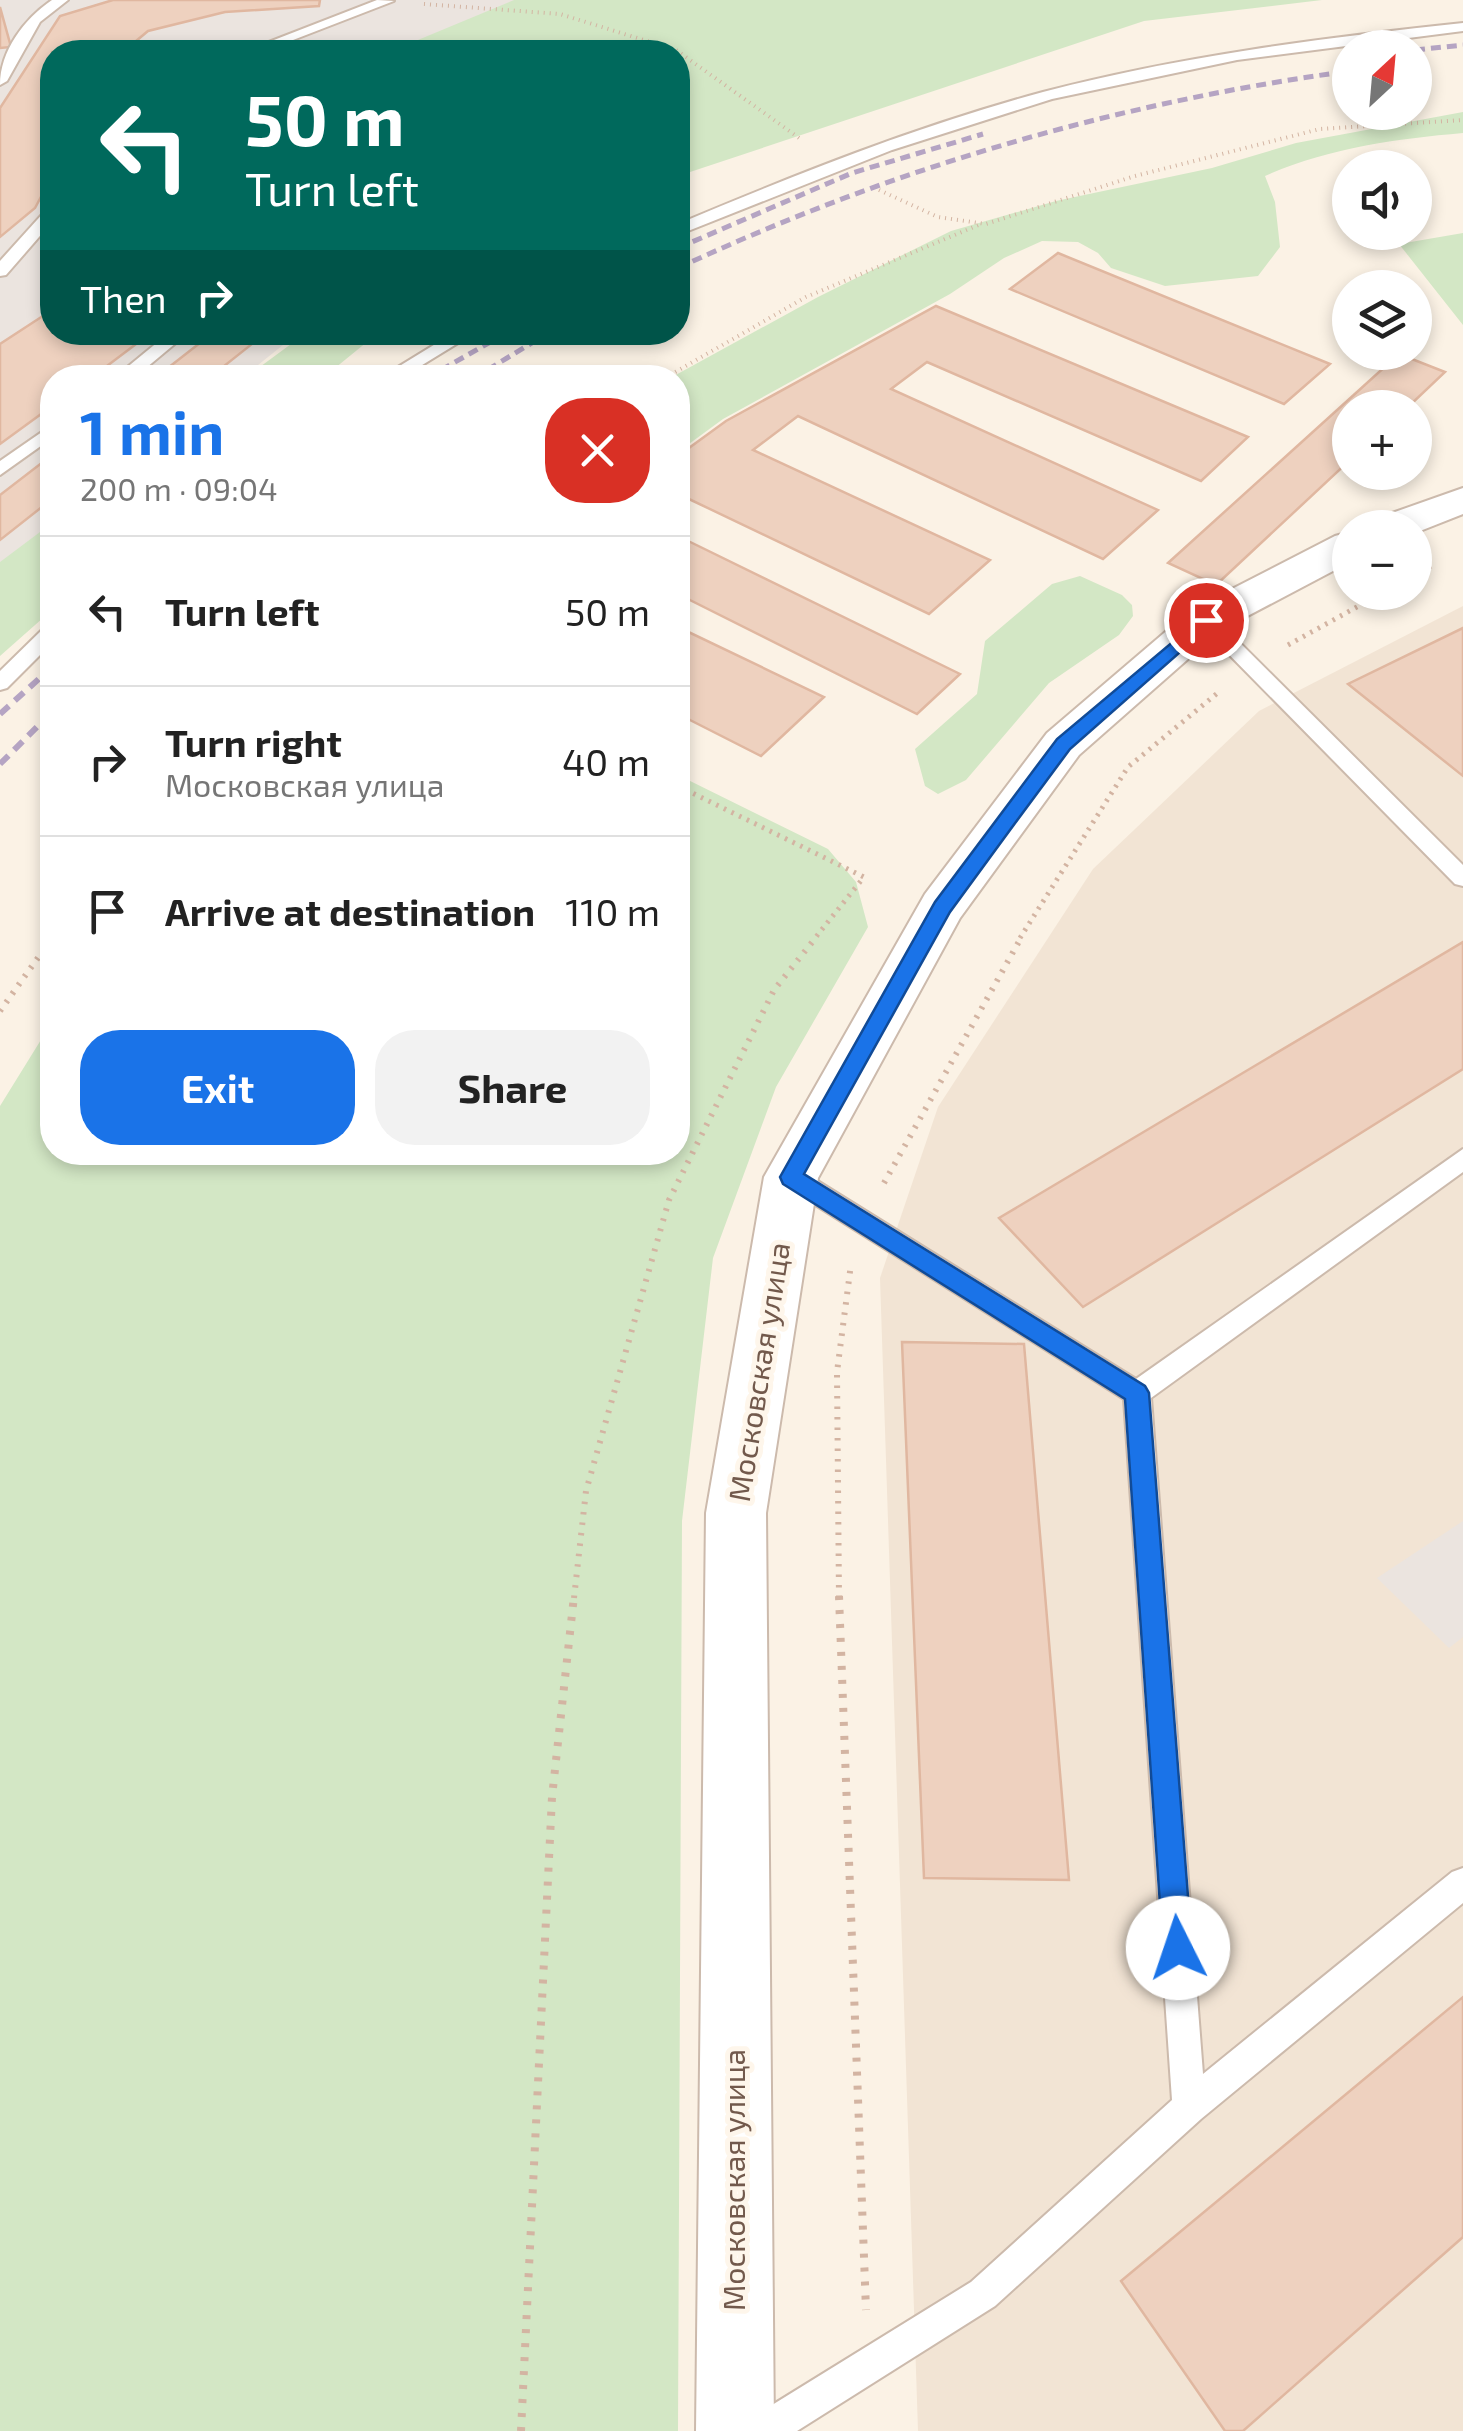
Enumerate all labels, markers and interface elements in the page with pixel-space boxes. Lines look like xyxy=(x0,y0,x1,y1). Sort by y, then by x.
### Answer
north arrow xyxy=(1332,30,1432,130)
map controls xyxy=(1332,30,1432,610)
text: 50 m xyxy=(245,76,405,160)
icon: left xyxy=(80,80,210,210)
button: sound xyxy=(1332,150,1432,250)
text: Turn left xyxy=(245,161,419,215)
icon: right xyxy=(187,270,242,325)
button: layers xyxy=(1332,270,1432,370)
text: Then xyxy=(80,275,167,321)
button: + xyxy=(1332,390,1432,490)
text: 1 min xyxy=(80,395,224,467)
button: close xyxy=(545,398,650,503)
text: 200 m · 09:04 xyxy=(80,469,278,507)
button: − xyxy=(1332,510,1432,610)
pin xyxy=(1164,578,1249,663)
icon: left xyxy=(80,584,135,639)
text: Turn left xyxy=(165,588,320,634)
text: 50 m xyxy=(565,588,650,634)
icon: arrive xyxy=(1179,593,1234,648)
text: Turn right xyxy=(165,719,342,765)
icon: right xyxy=(80,734,135,789)
text: 40 m xyxy=(562,738,650,784)
text: Московская улица xyxy=(165,765,445,803)
icon: arrive xyxy=(80,884,135,939)
text: Arrive at destination xyxy=(165,888,535,934)
text: 110 m xyxy=(565,888,660,934)
button: Exit xyxy=(80,1030,355,1145)
button: Share xyxy=(375,1030,650,1145)
street label: Московская улица xyxy=(720,1239,797,1504)
position arrow xyxy=(1126,1896,1230,2000)
street label: Московская улица xyxy=(715,2049,752,2311)

